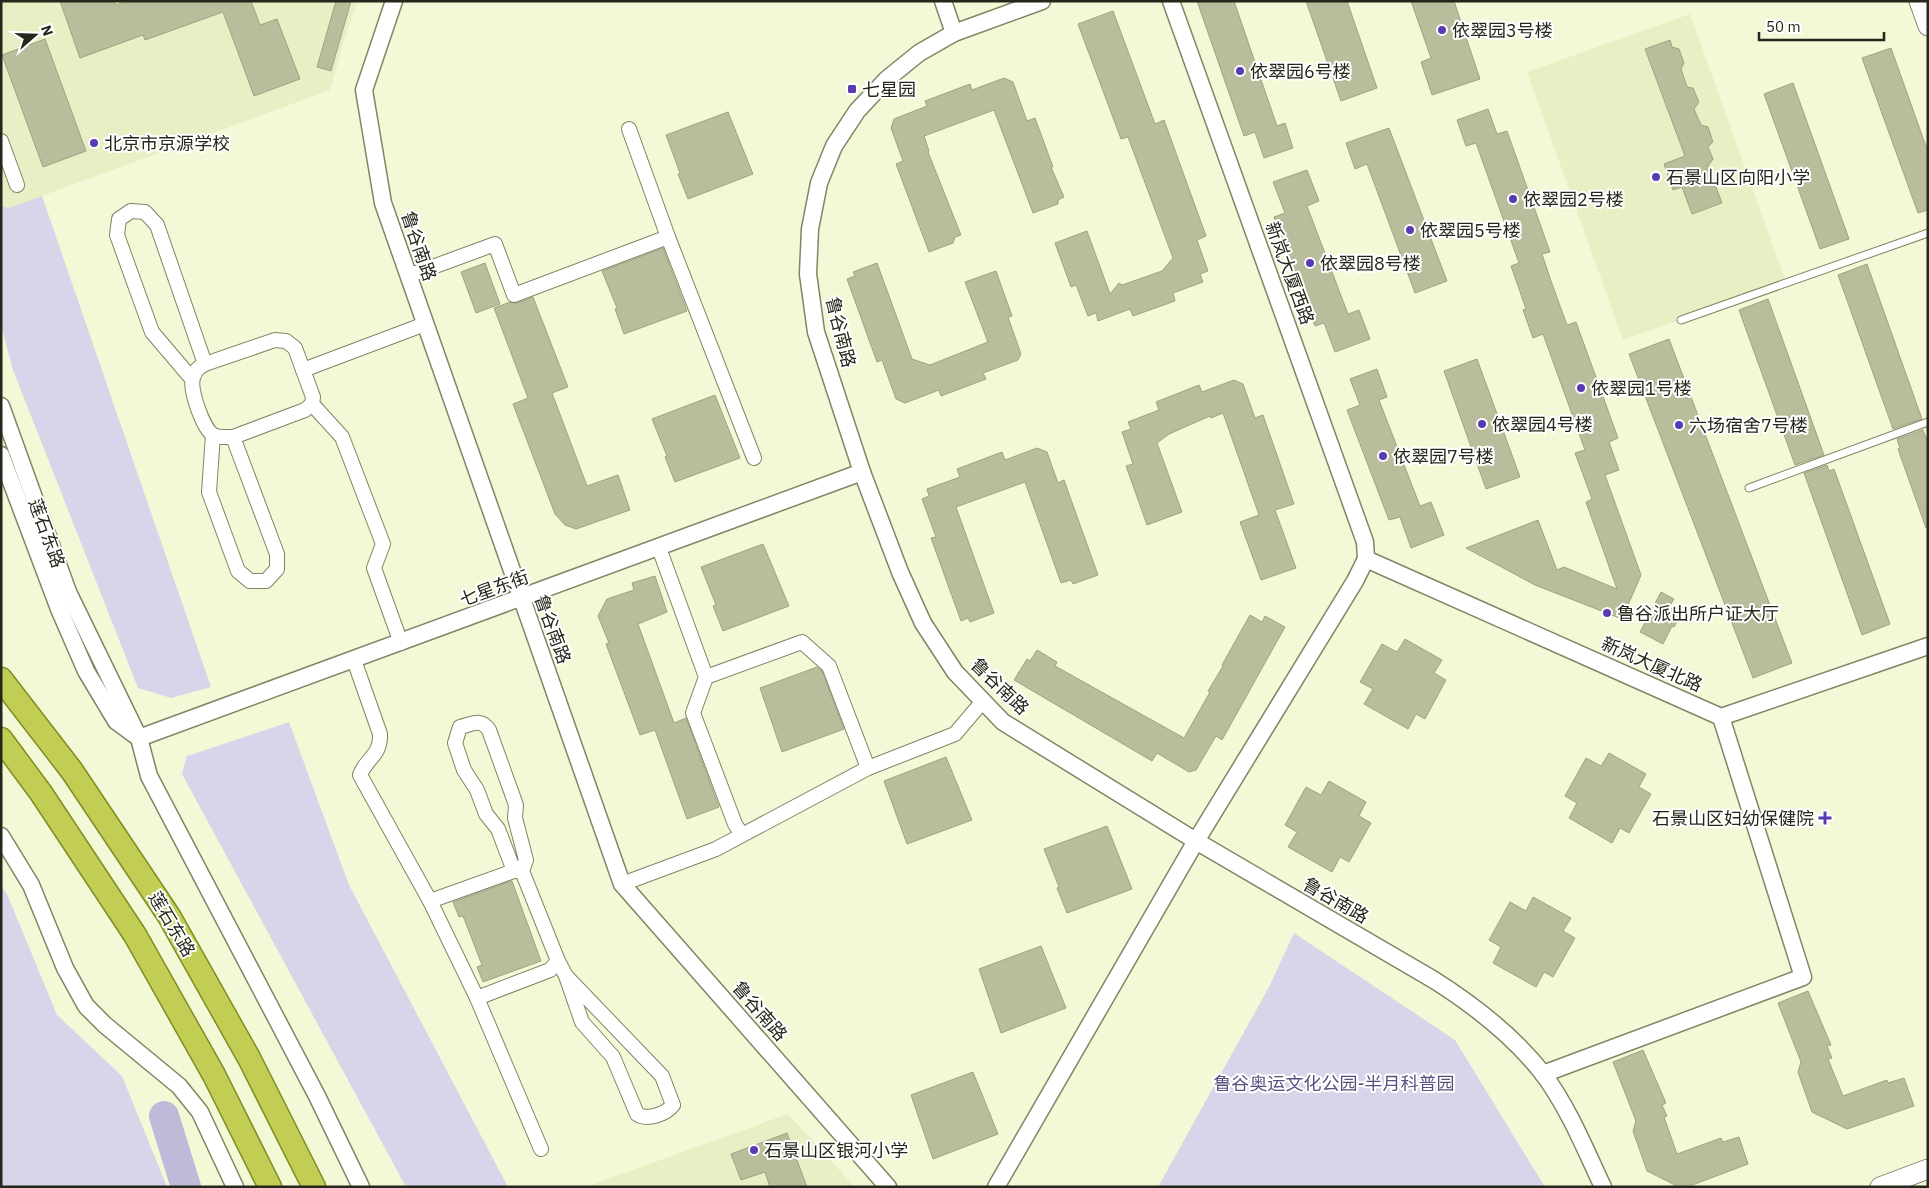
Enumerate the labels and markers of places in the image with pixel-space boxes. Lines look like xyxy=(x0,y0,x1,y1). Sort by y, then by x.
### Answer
place label: 依翠园3号楼 xyxy=(1452,19,1553,42)
marker: 依翠园3号楼 xyxy=(1436,24,1448,36)
place label: 依翠园6号楼 xyxy=(1250,60,1351,83)
marker: 依翠园6号楼 xyxy=(1234,65,1246,77)
place label: 七星园 xyxy=(862,78,916,101)
marker: 七星园 xyxy=(846,83,858,95)
place label: 北京市京源学校 xyxy=(104,132,230,155)
marker: 北京市京源学校 xyxy=(88,137,100,149)
place label: 石景山区向阳小学 xyxy=(1666,166,1810,189)
marker: 石景山区向阳小学 xyxy=(1650,171,1662,183)
place label: 依翠园2号楼 xyxy=(1523,188,1624,211)
marker: 依翠园2号楼 xyxy=(1507,193,1519,205)
place label: 依翠园5号楼 xyxy=(1420,219,1521,242)
marker: 依翠园5号楼 xyxy=(1404,224,1416,236)
place label: 依翠园8号楼 xyxy=(1320,252,1421,275)
marker: 依翠园8号楼 xyxy=(1304,257,1316,269)
place label: 依翠园1号楼 xyxy=(1591,377,1692,400)
marker: 依翠园1号楼 xyxy=(1575,382,1587,394)
place label: 依翠园4号楼 xyxy=(1492,413,1593,436)
place label: 六场宿舍7号楼 xyxy=(1689,414,1808,437)
marker: 依翠园4号楼 xyxy=(1476,418,1488,430)
marker: 六场宿舍7号楼 xyxy=(1673,419,1685,431)
place label: 依翠园7号楼 xyxy=(1393,445,1494,468)
marker: 依翠园7号楼 xyxy=(1377,450,1389,462)
place label: 鲁谷派出所户证大厅 xyxy=(1617,602,1779,625)
marker: 鲁谷派出所户证大厅 xyxy=(1601,607,1613,619)
place label: 石景山区妇幼保健院 xyxy=(1652,807,1814,830)
marker: 石景山区妇幼保健院 xyxy=(1818,811,1832,825)
place label: 石景山区银河小学 xyxy=(764,1139,908,1162)
marker: 石景山区银河小学 xyxy=(748,1144,760,1156)

